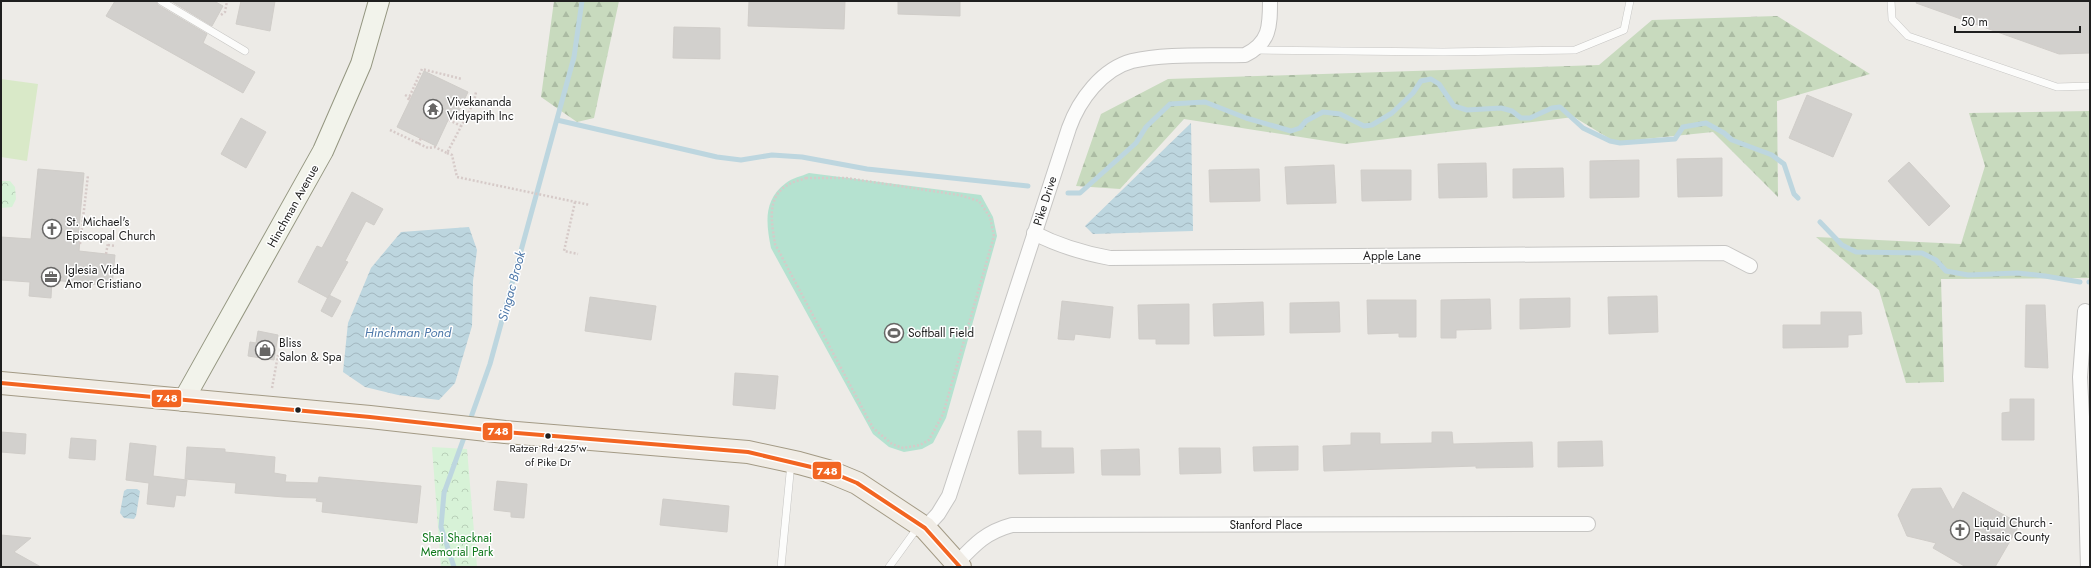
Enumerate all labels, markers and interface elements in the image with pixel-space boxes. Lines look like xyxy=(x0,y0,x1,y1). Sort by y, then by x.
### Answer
scale bar xyxy=(1955,8,2080,34)
text: 50 m xyxy=(1961,13,1988,31)
place label: Vivekananda Vidyapith Inc xyxy=(447,93,514,125)
temple icon: Vivekananda Vidyapith Inc xyxy=(422,98,444,120)
street label: Hinchman Avenue xyxy=(263,161,323,251)
street label: Pike Drive xyxy=(1029,174,1061,228)
place label: St. Michael's Episcopal Church xyxy=(66,213,155,245)
church icon: St. Michael's Episcopal Church xyxy=(41,218,63,240)
street label: Apple Lane xyxy=(1363,247,1421,265)
water label: Singac Brook xyxy=(493,249,530,323)
place label: Iglesia Vida Amor Cristiano xyxy=(65,261,142,293)
office icon: Iglesia Vida Amor Cristiano xyxy=(40,266,62,288)
sports icon: Softball Field xyxy=(883,322,905,344)
water label: Hinchman Pond xyxy=(365,323,452,342)
place label: Softball Field xyxy=(908,324,974,342)
place label: Bliss Salon & Spa xyxy=(279,334,342,366)
shop icon: Bliss Salon & Spa xyxy=(254,339,276,361)
line badge: 748 xyxy=(151,389,182,408)
text: 748 xyxy=(156,390,178,406)
unlabelled marker xyxy=(293,405,303,415)
line badge: 748 xyxy=(482,422,513,441)
text: 748 xyxy=(487,423,509,439)
marker: Ratzer Rd 425'w of Pike Dr xyxy=(543,431,553,441)
place label: Ratzer Rd 425'w of Pike Dr xyxy=(510,440,587,470)
line badge: 748 xyxy=(812,461,842,480)
text: 748 xyxy=(816,463,838,479)
place label: Liquid Church - Passaic County xyxy=(1974,514,2053,546)
street label: Stanford Place xyxy=(1229,516,1303,534)
church icon: Liquid Church - Passaic County xyxy=(1949,519,1971,541)
park label: Shai Shacknai Memorial Park xyxy=(421,529,494,561)

